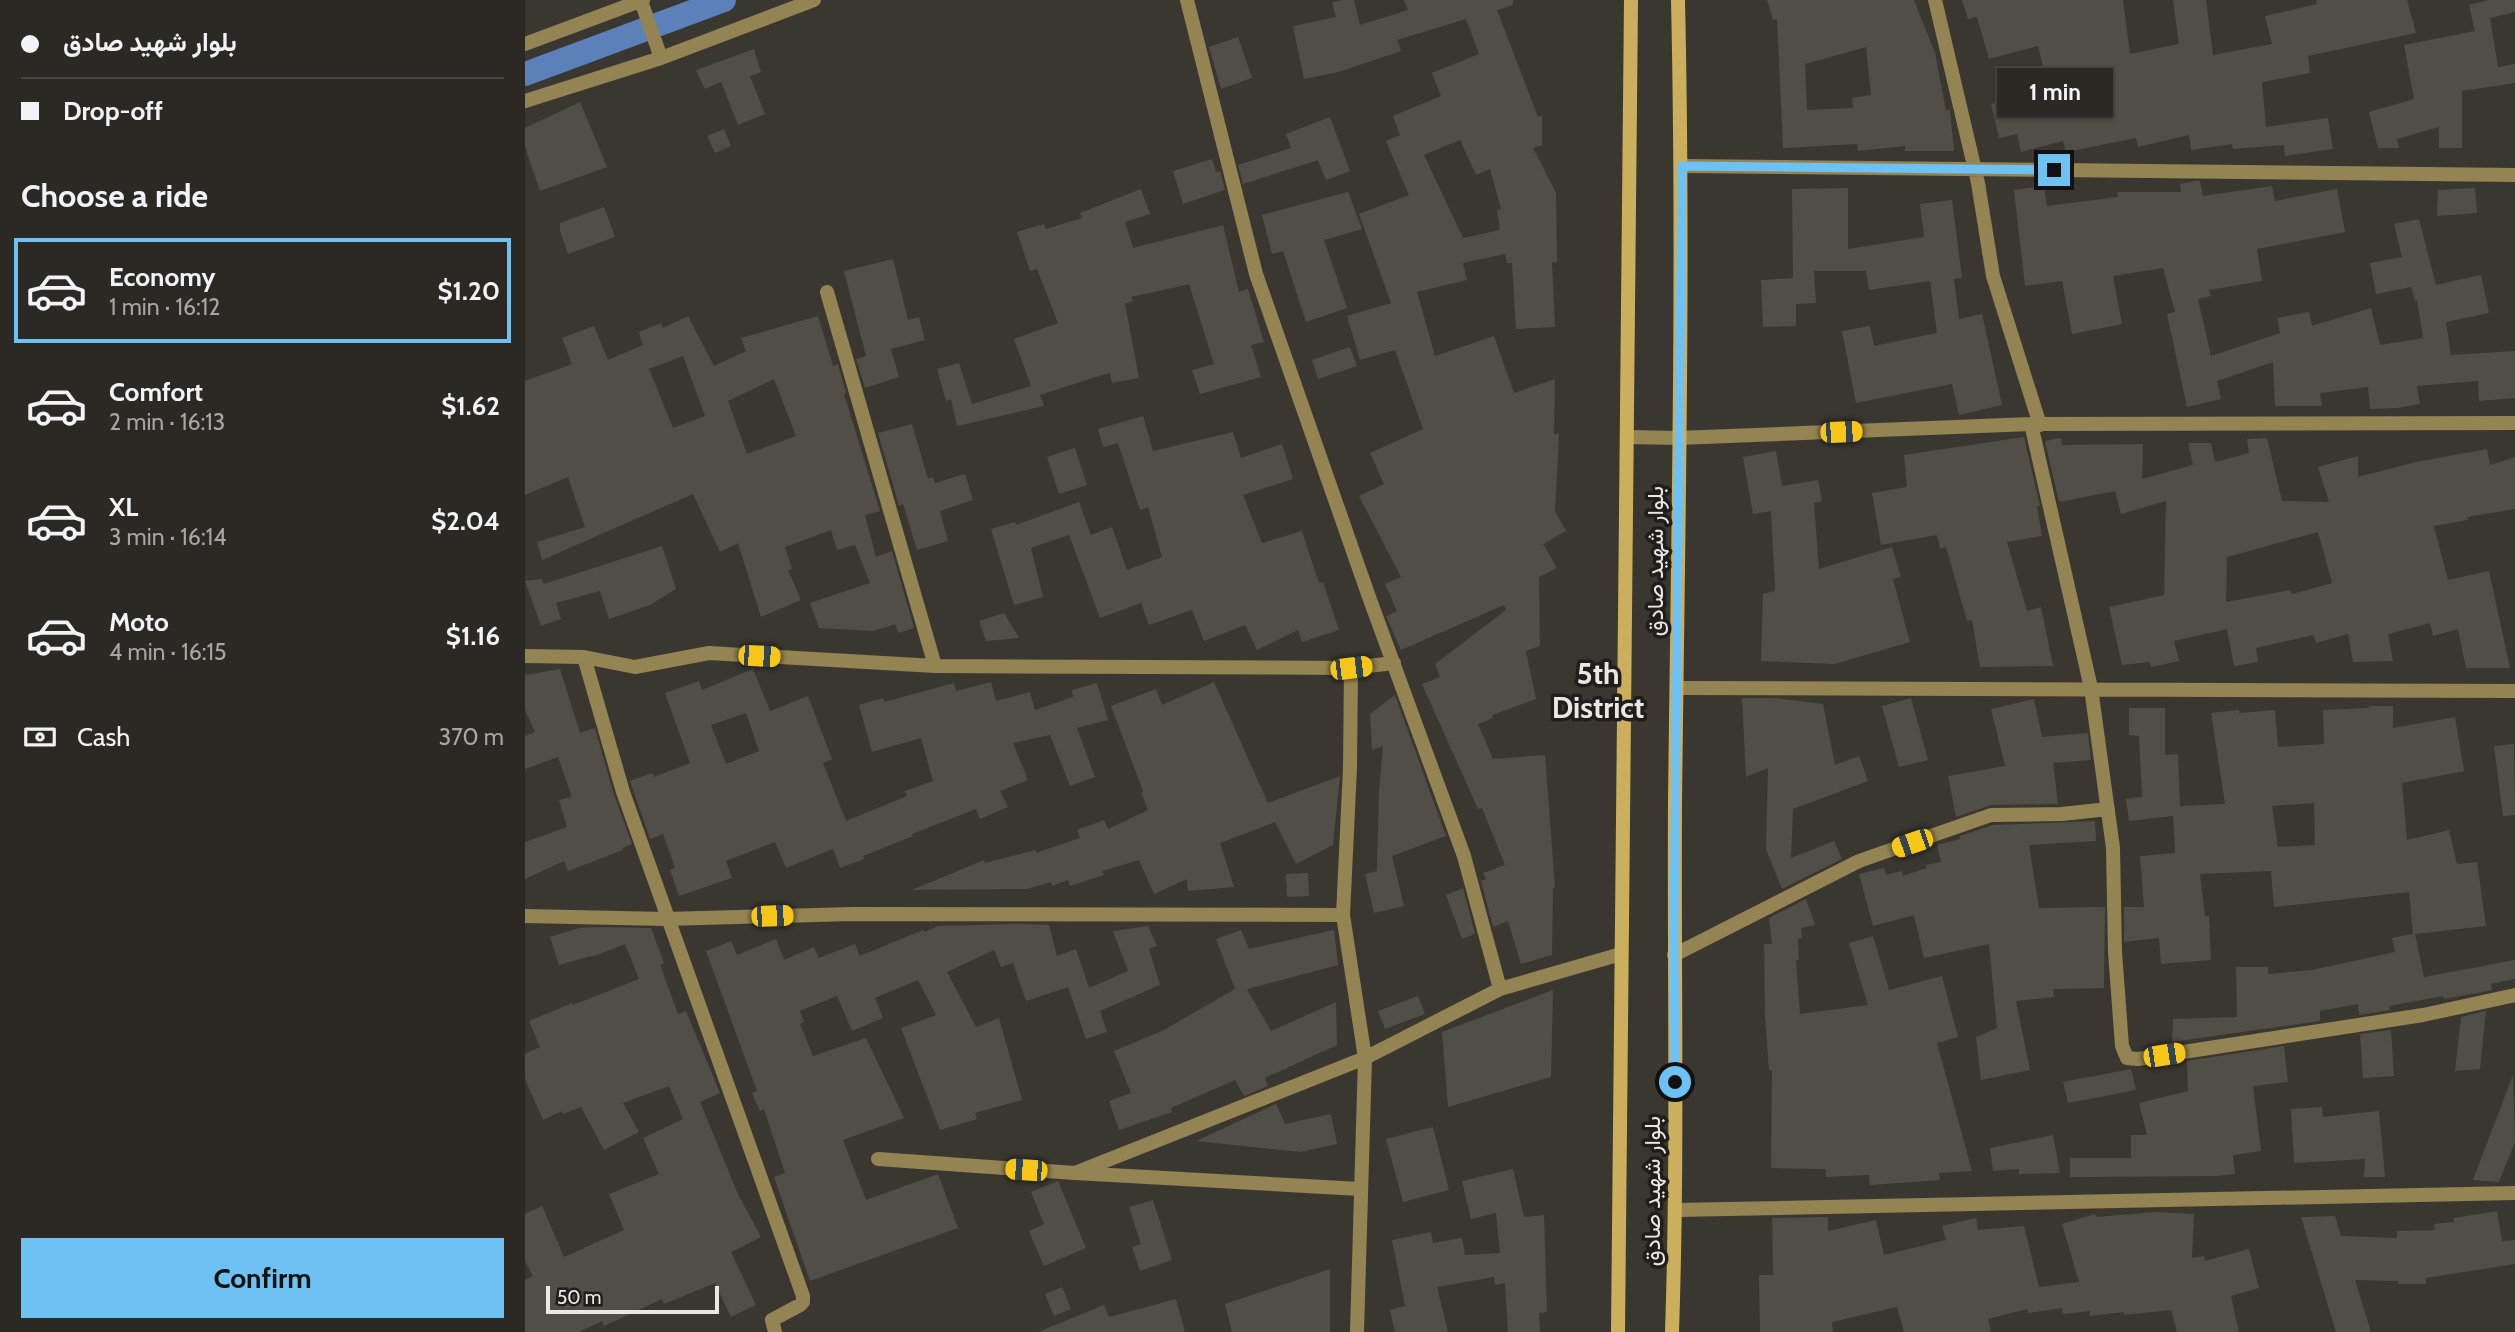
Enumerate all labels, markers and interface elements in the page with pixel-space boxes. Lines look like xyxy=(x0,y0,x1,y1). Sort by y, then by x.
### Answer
text: بلوار شهید صادق xyxy=(63,26,237,58)
callout: 1 min xyxy=(1996,68,2112,118)
text: 1 min xyxy=(2029,78,2081,106)
text: Drop-off xyxy=(63,95,163,127)
route end xyxy=(2038,154,2070,186)
text: Choose a ride xyxy=(21,176,208,215)
icon: car xyxy=(25,259,88,322)
text: Economy xyxy=(109,261,215,293)
text: $1.20 xyxy=(437,275,500,307)
text: 1 min · 16:12 xyxy=(109,293,220,321)
icon: car xyxy=(25,374,88,437)
text: Comfort xyxy=(109,376,203,408)
text: $1.62 xyxy=(441,390,500,422)
text: 2 min · 16:13 xyxy=(109,408,225,436)
car xyxy=(1820,421,1863,443)
street label: بلوار شهید صادق xyxy=(1641,486,1670,636)
icon: car xyxy=(25,489,88,552)
text: XL xyxy=(109,491,138,523)
text: $2.04 xyxy=(431,505,500,537)
text: 3 min · 16:14 xyxy=(109,523,226,551)
icon: car xyxy=(25,604,88,667)
text: Moto xyxy=(109,606,169,638)
text: $1.16 xyxy=(446,620,500,652)
text: 4 min · 16:15 xyxy=(109,638,226,666)
car xyxy=(738,644,781,668)
car xyxy=(1329,655,1374,681)
district label: 5th District xyxy=(1552,655,1644,726)
icon: cash xyxy=(21,718,59,756)
text: Cash xyxy=(77,721,130,753)
text: 370 m xyxy=(439,723,504,751)
car xyxy=(1889,826,1936,860)
car xyxy=(751,905,794,927)
car xyxy=(2142,1041,2187,1069)
route start xyxy=(1659,1066,1691,1098)
street label: بلوار شهید صادق xyxy=(1638,1116,1667,1266)
car xyxy=(1005,1158,1048,1182)
button: Confirm xyxy=(21,1238,504,1318)
scale bar xyxy=(546,1283,719,1315)
text: 50 m xyxy=(557,1286,601,1309)

